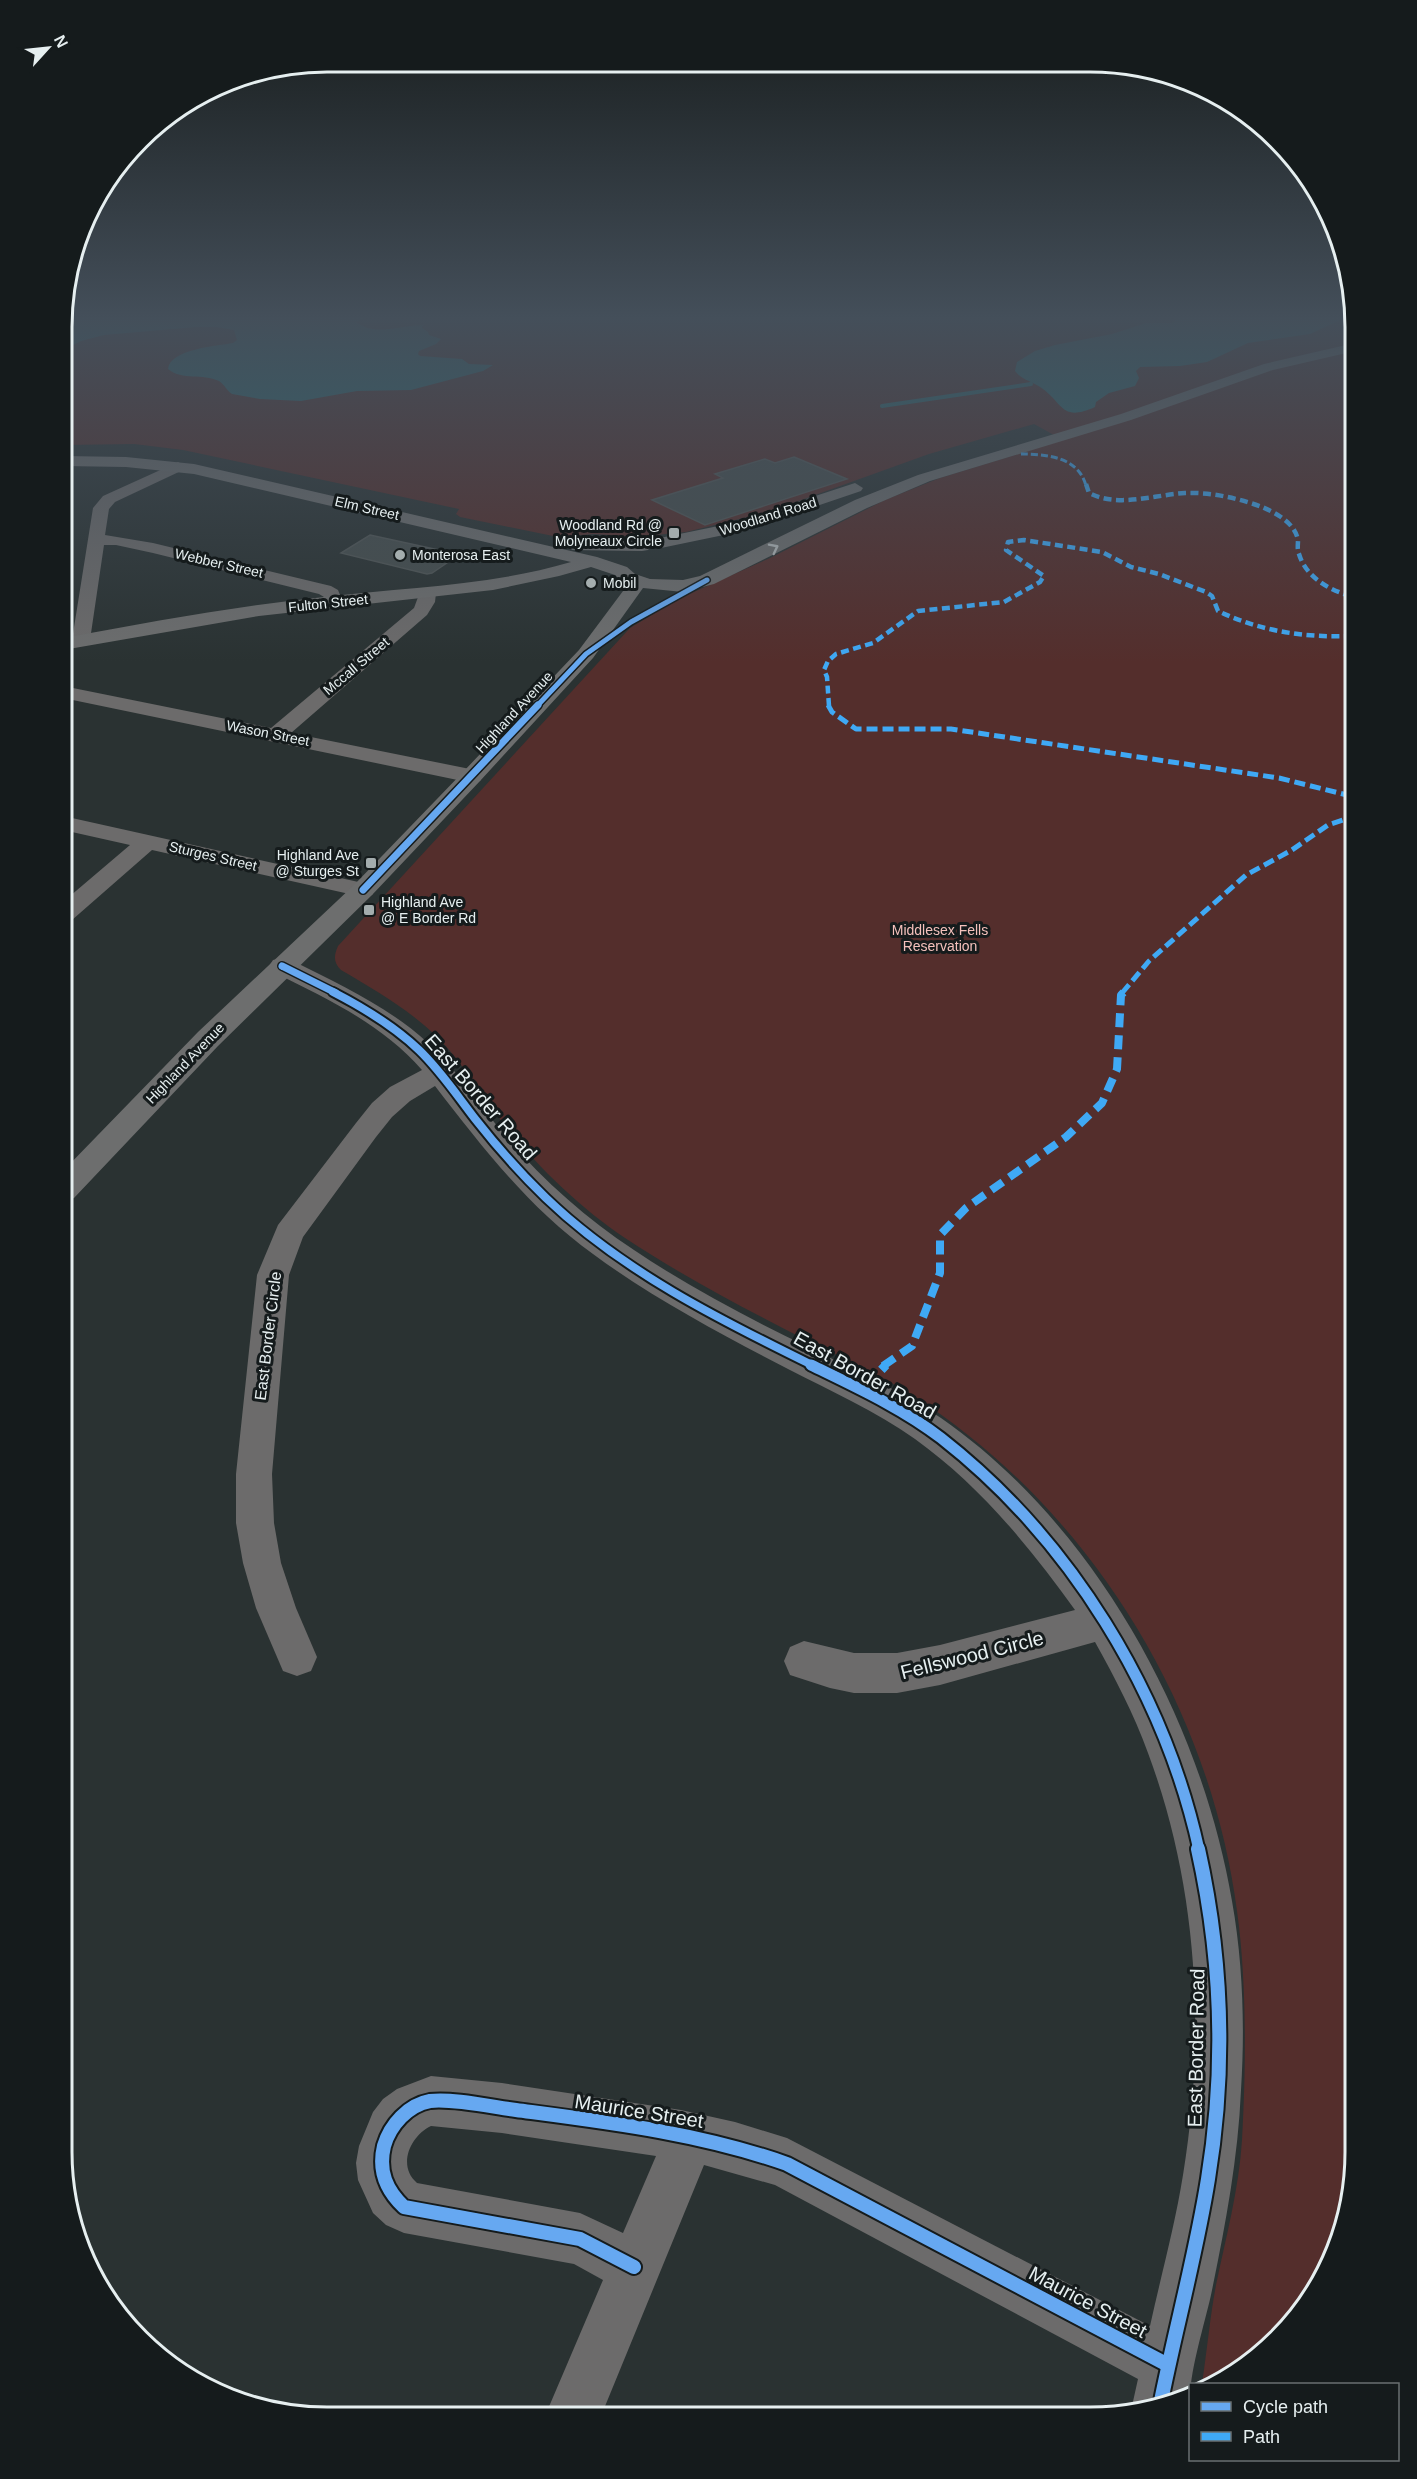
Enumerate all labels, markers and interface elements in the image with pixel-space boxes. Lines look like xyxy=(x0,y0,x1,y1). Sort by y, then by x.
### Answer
north arrow xyxy=(18,18,78,78)
text: N xyxy=(51,32,71,50)
street label: Elm Street xyxy=(333,493,401,523)
street label: Woodland Road xyxy=(718,494,818,538)
place label: Woodland Rd @ Molyneaux Circle xyxy=(555,517,662,549)
marker: Woodland Rd @ Molyneaux Circle xyxy=(667,526,681,540)
one-way arrow xyxy=(767,544,778,555)
street label: Webber Street xyxy=(173,545,265,581)
place label: Monterosa East xyxy=(412,547,510,563)
marker: Monterosa East xyxy=(393,548,407,562)
place label: Mobil xyxy=(603,575,636,591)
marker: Mobil xyxy=(584,576,598,590)
street label: Fulton Street xyxy=(287,591,369,615)
street label: Mccall Street xyxy=(320,634,392,698)
street label: Highland Avenue xyxy=(472,668,556,756)
street label: Wason Street xyxy=(225,717,311,749)
street label: Sturges Street xyxy=(168,838,258,874)
place label: Highland Ave @ Sturges St xyxy=(276,847,359,879)
marker: Highland Ave @ Sturges St xyxy=(364,856,378,870)
place label: Highland Ave @ E Border Rd xyxy=(381,894,476,926)
marker: Highland Ave @ E Border Rd xyxy=(362,903,376,917)
park label: Middlesex Fells Reservation xyxy=(892,922,988,954)
street label: Highland Avenue xyxy=(143,1019,228,1107)
street label: East Border Road xyxy=(421,1030,541,1164)
street label: East Border Circle xyxy=(252,1270,284,1401)
street label: East Border Road xyxy=(790,1327,940,1423)
street label: Fellswood Circle xyxy=(898,1627,1046,1683)
street label: East Border Road xyxy=(1184,1968,1208,2128)
street label: Maurice Street xyxy=(573,2090,705,2132)
street label: Maurice Street xyxy=(1025,2262,1151,2342)
legend xyxy=(1189,2383,1399,2461)
text: Cycle path xyxy=(1243,2397,1328,2417)
text: Path xyxy=(1243,2427,1280,2447)

